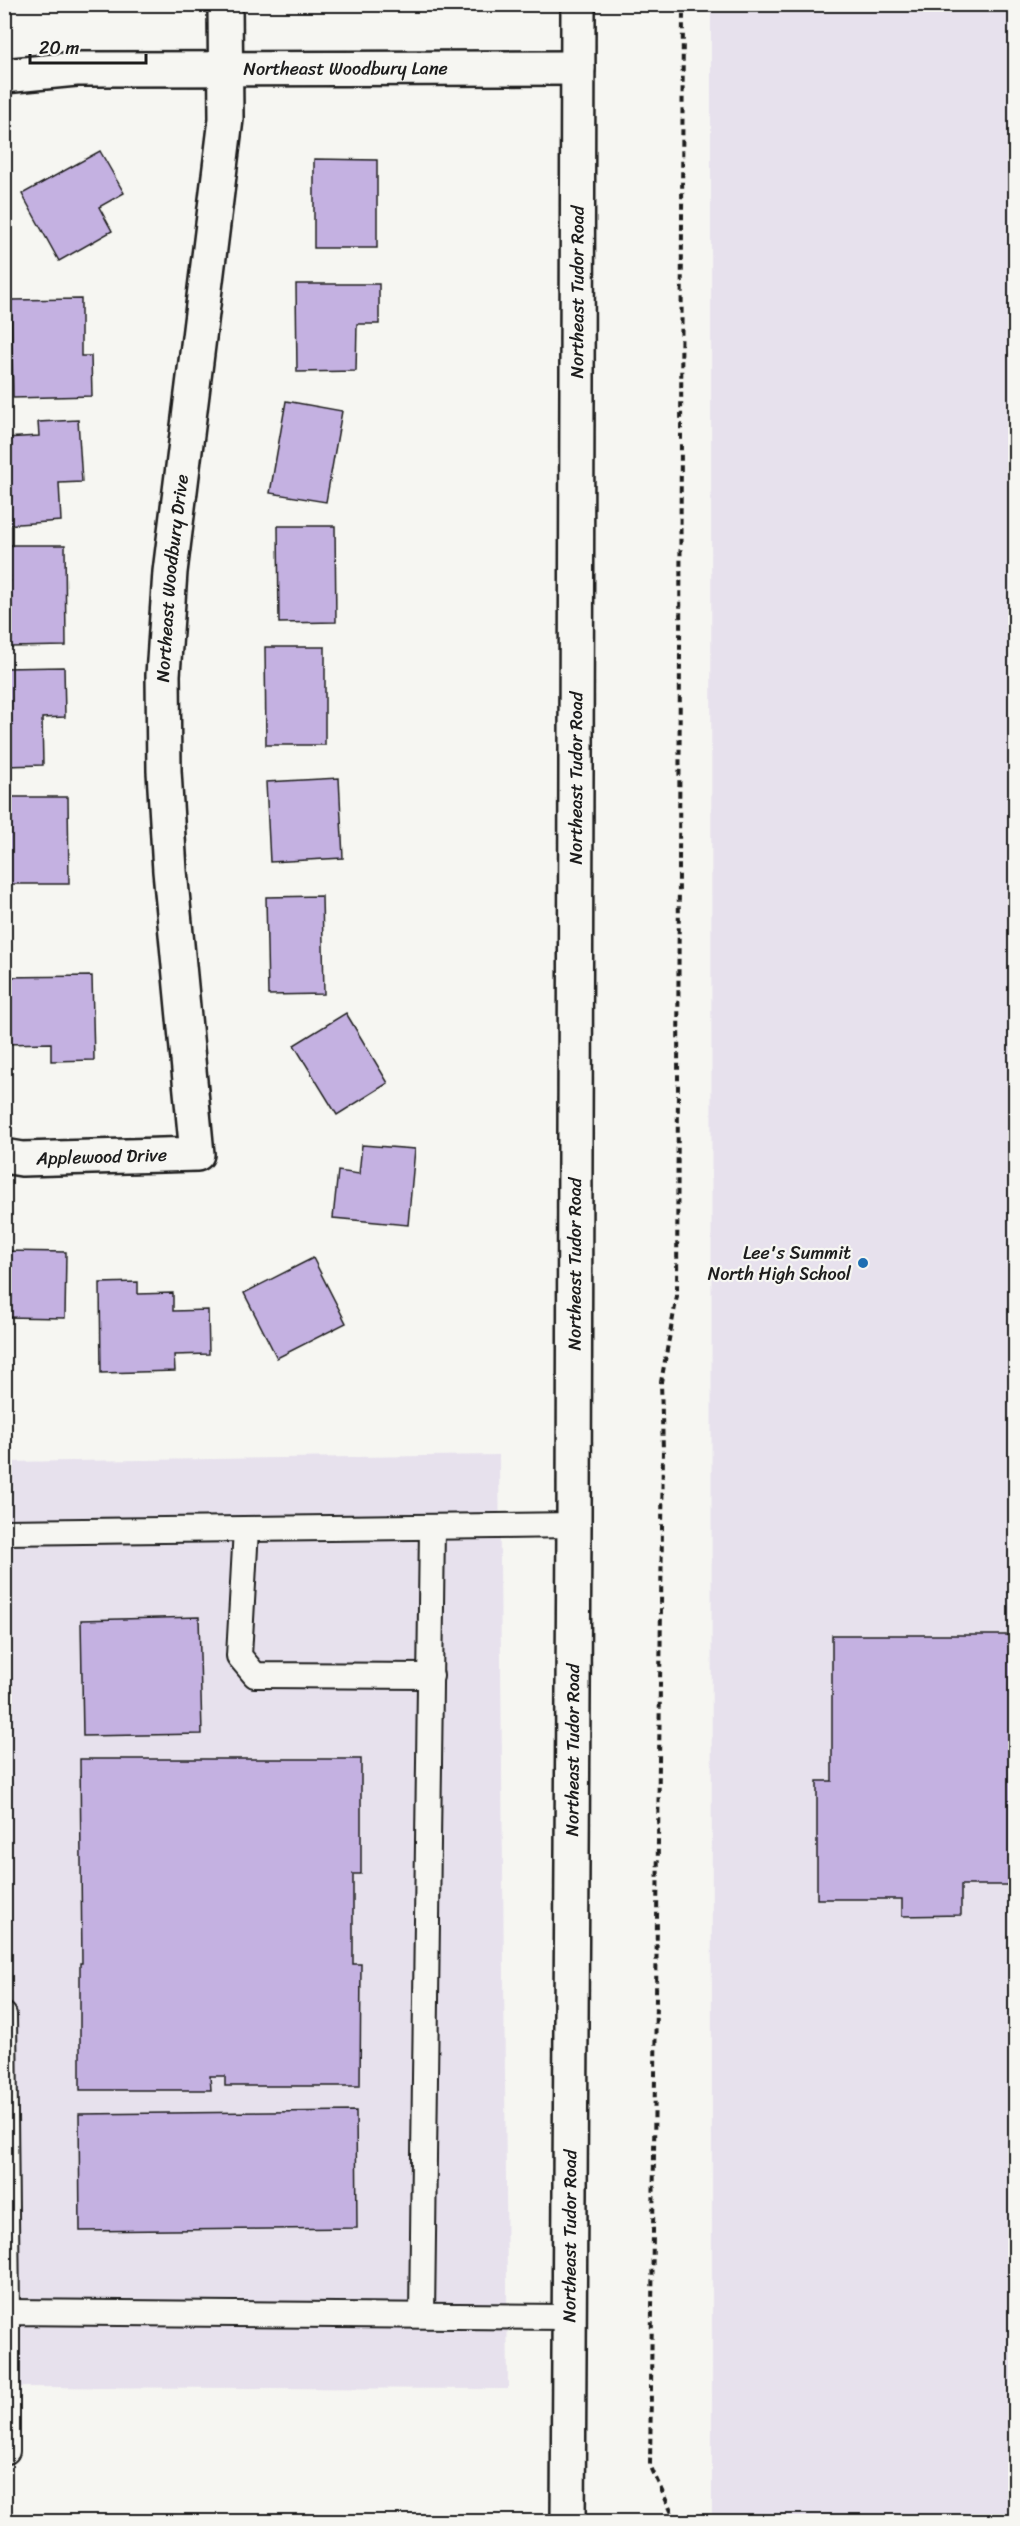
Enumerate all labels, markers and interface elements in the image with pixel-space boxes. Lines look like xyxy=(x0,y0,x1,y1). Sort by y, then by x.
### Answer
scale bar xyxy=(30,27,146,65)
text: 20 m xyxy=(39,32,79,64)
street label: Northeast Woodbury Lane xyxy=(243,52,448,85)
street label: Northeast Tudor Road xyxy=(561,204,593,378)
street label: Northeast Woodbury Drive xyxy=(147,472,198,682)
street label: Northeast Tudor Road xyxy=(560,690,592,864)
street label: Applewood Drive xyxy=(35,1139,168,1175)
street label: Northeast Tudor Road xyxy=(558,1176,591,1350)
place label: Lee's Summit North High School xyxy=(708,1237,852,1290)
marker: Lee's Summit North High School xyxy=(856,1256,870,1270)
street label: Northeast Tudor Road xyxy=(556,1662,589,1836)
street label: Northeast Tudor Road xyxy=(553,2148,586,2322)

